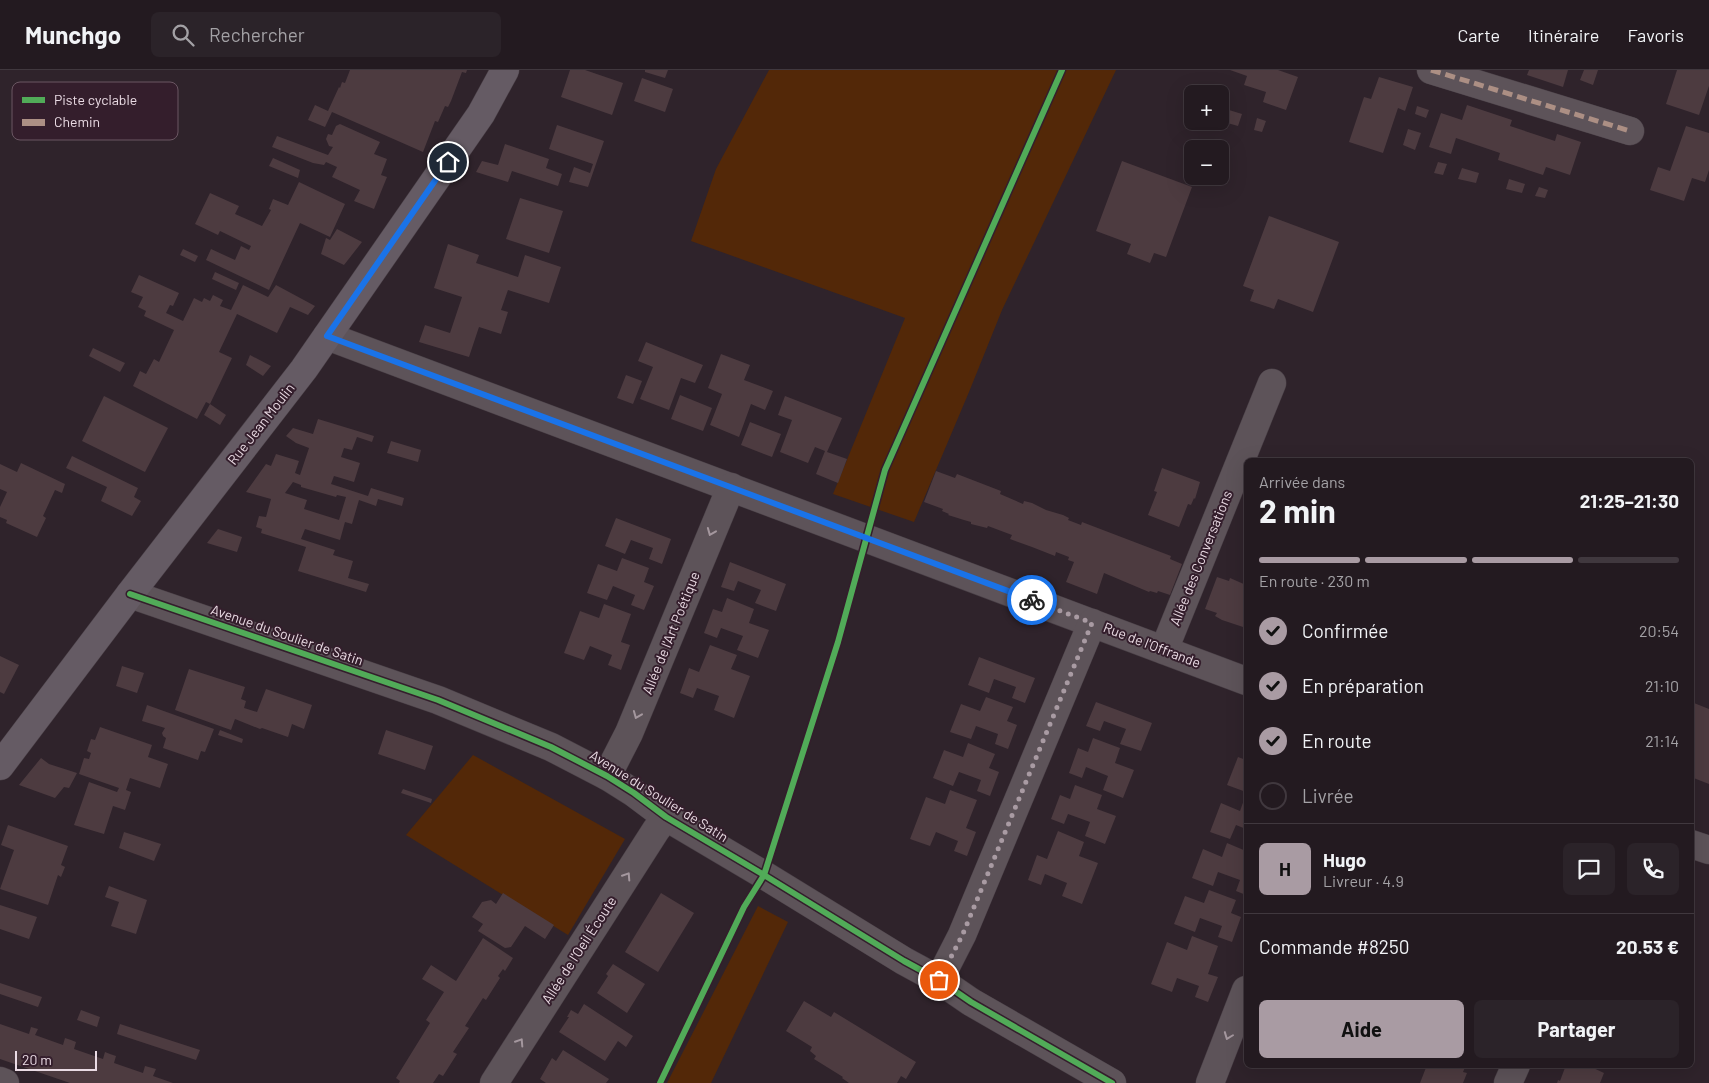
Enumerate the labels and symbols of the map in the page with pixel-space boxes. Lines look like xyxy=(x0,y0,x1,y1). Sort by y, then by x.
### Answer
legend xyxy=(12,82,178,140)
text: Piste cyclable xyxy=(54,91,137,108)
text: Chemin xyxy=(54,113,100,130)
pin xyxy=(427,141,469,183)
street label: Rue Jean Moulin xyxy=(223,380,298,468)
street label: Allée des Conversations xyxy=(1166,488,1235,628)
one-way arrow xyxy=(707,527,718,536)
street label: Allée de l'Art Poétique xyxy=(638,569,703,697)
courier xyxy=(1007,575,1057,625)
street label: Avenue du Soulier de Satin xyxy=(209,600,366,669)
street label: Rue de l'Offrande xyxy=(1101,618,1203,671)
one-way arrow xyxy=(633,710,643,719)
street label: Avenue du Soulier de Satin xyxy=(587,746,732,845)
one-way arrow xyxy=(620,872,630,881)
street label: Allée de l'Oeil Écoute xyxy=(538,893,620,1007)
pin xyxy=(918,959,960,1001)
one-way arrow xyxy=(1224,1031,1235,1040)
one-way arrow xyxy=(514,1038,523,1048)
scale bar xyxy=(15,1048,98,1071)

